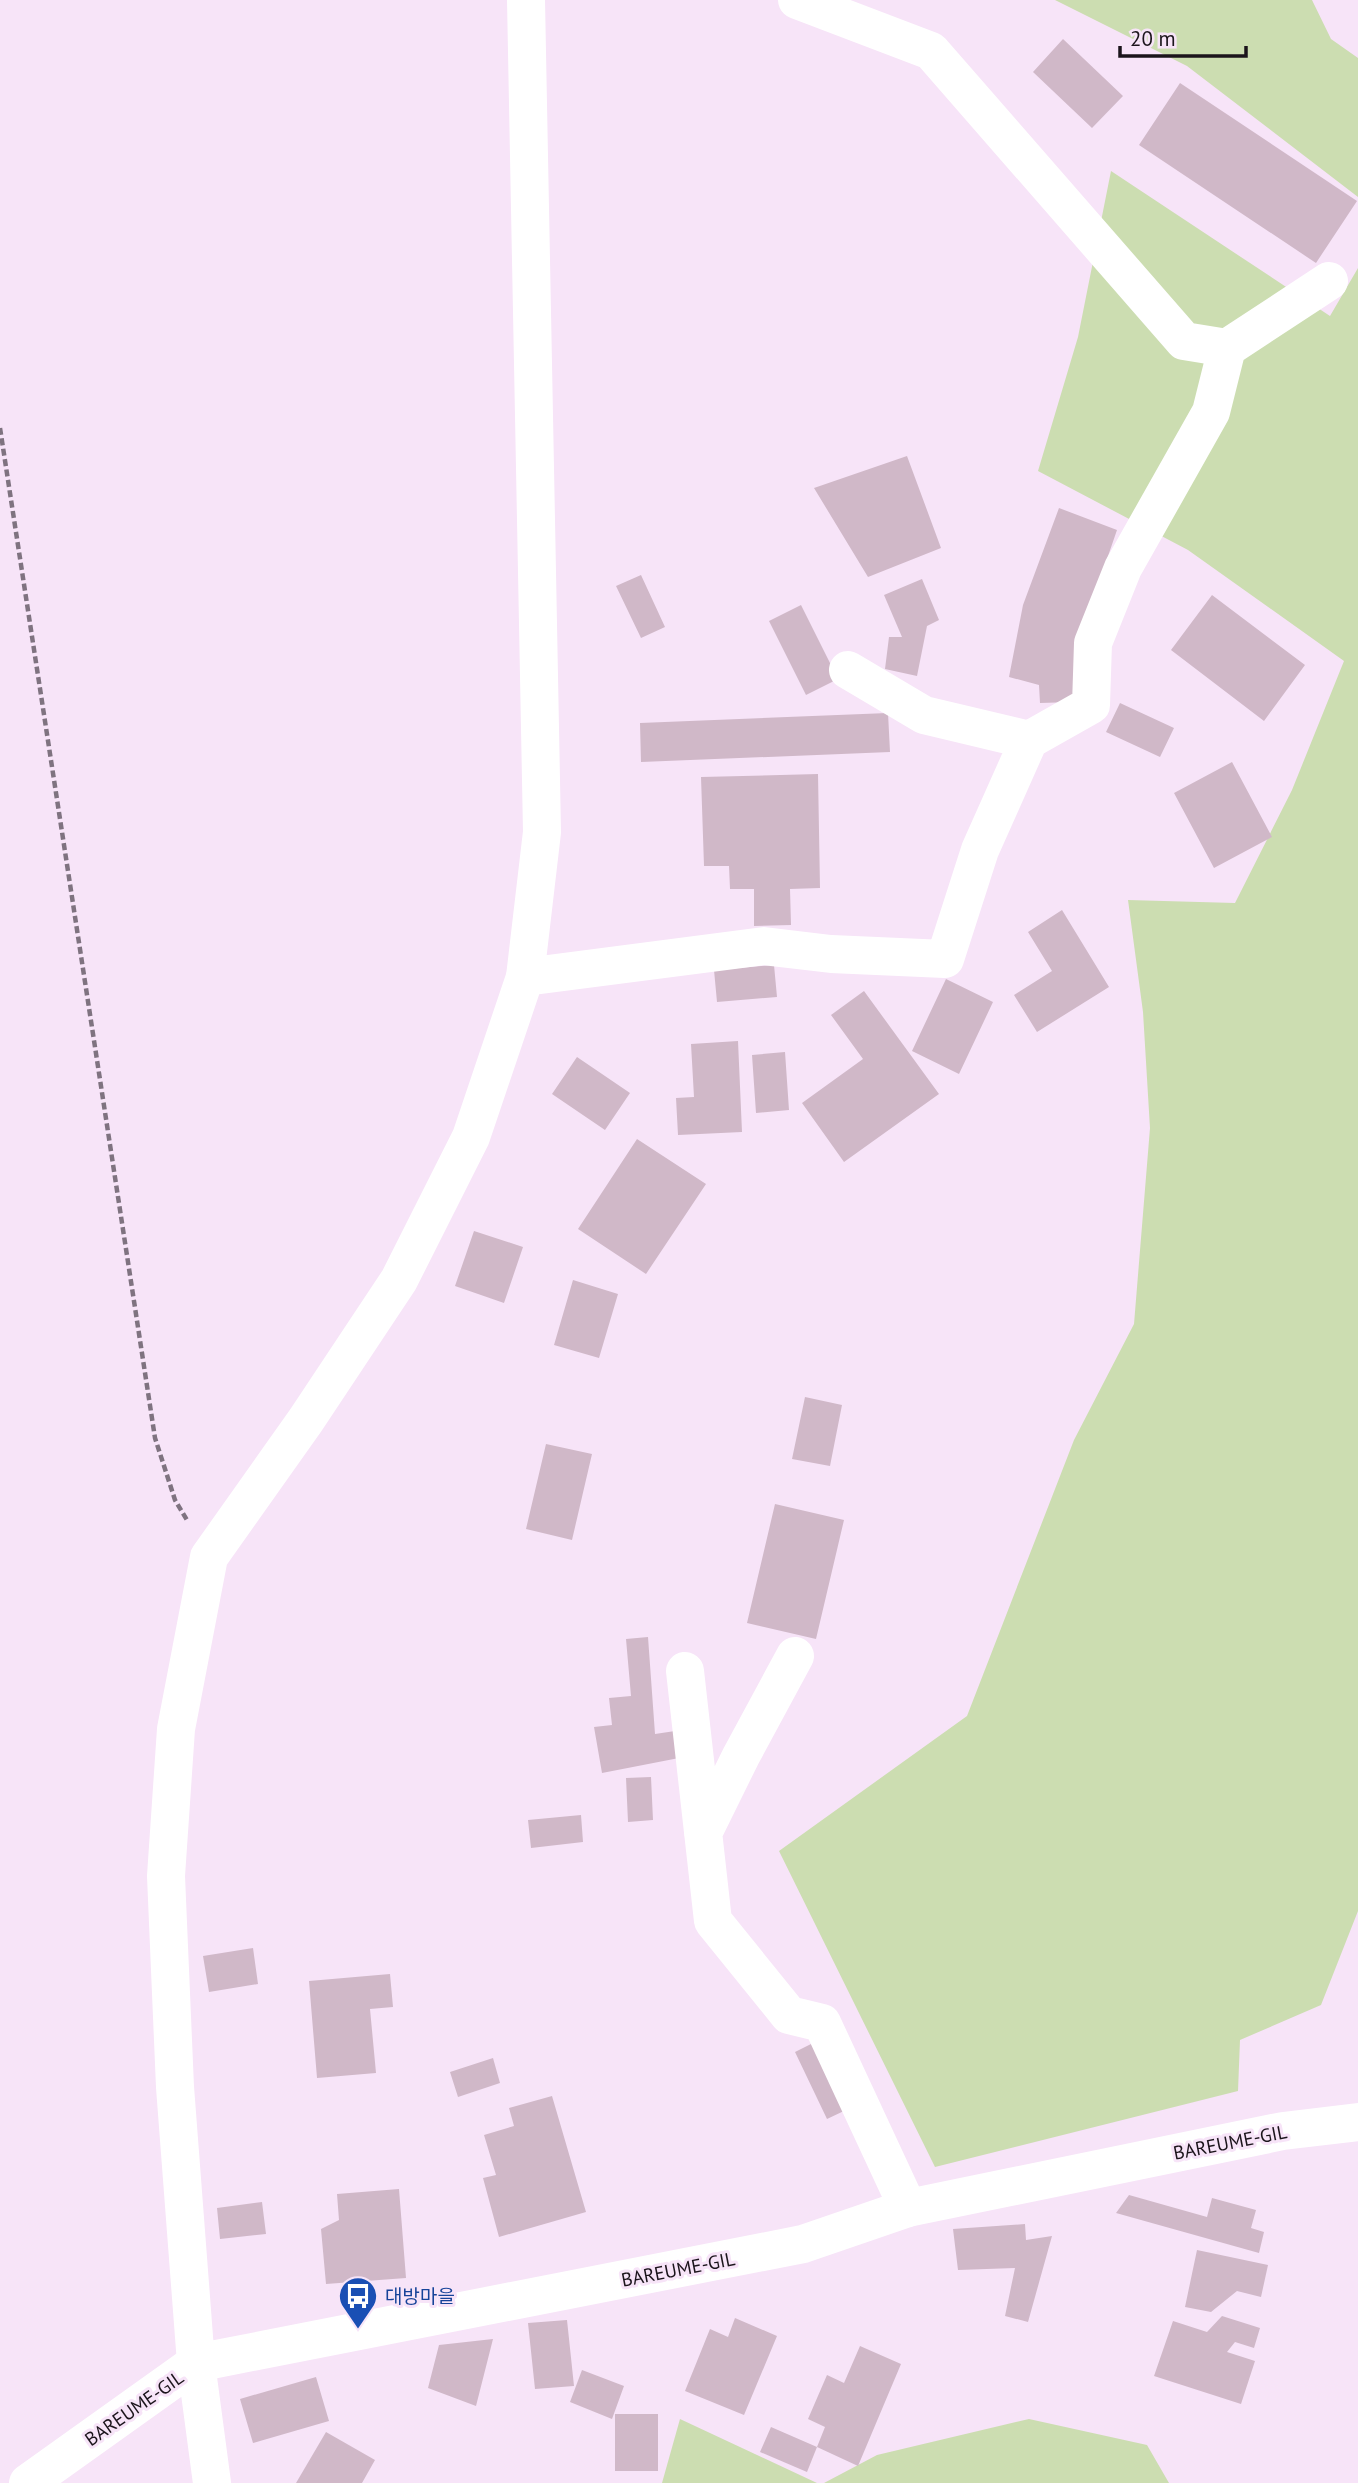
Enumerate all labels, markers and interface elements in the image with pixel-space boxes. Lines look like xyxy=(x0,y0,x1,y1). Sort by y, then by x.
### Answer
scale bar xyxy=(1120,14,1246,58)
text: 20 m xyxy=(1130,25,1176,52)
street label: BAREUME-GIL xyxy=(1171,2119,1289,2165)
street label: BAREUME-GIL xyxy=(619,2246,737,2292)
bus stop icon: 대방마을 xyxy=(337,2275,379,2330)
place label: 대방마을 xyxy=(385,2284,455,2308)
street label: BAREUME-GIL xyxy=(80,2365,188,2451)

